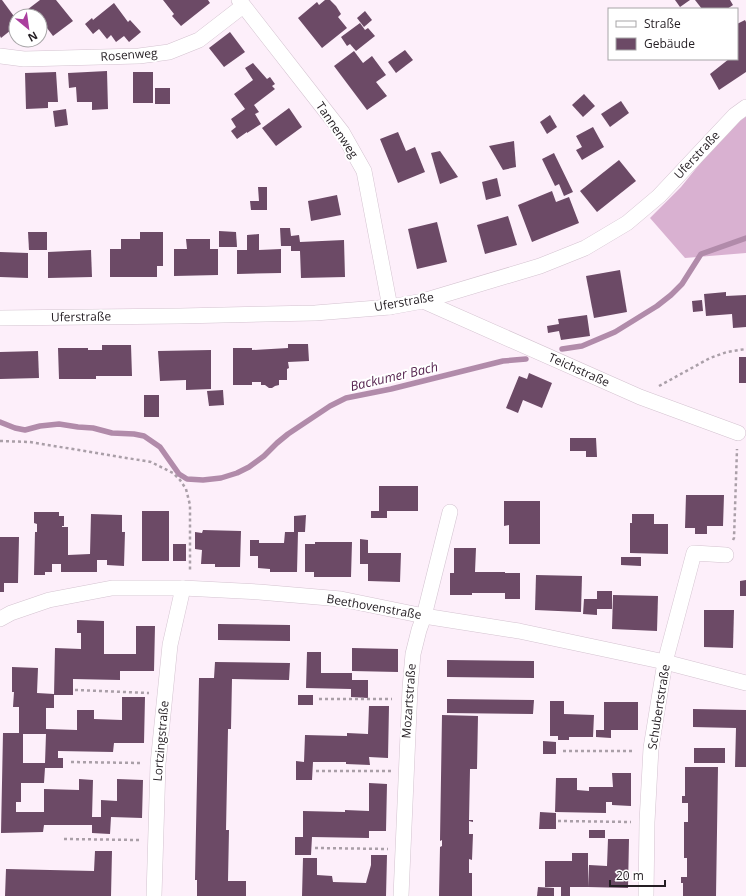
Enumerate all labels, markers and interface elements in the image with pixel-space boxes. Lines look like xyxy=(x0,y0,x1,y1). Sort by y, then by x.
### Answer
north arrow xyxy=(8,8,48,48)
legend xyxy=(608,8,738,60)
text: Straße xyxy=(644,15,681,32)
text: N xyxy=(26,28,41,46)
text: Gebäude xyxy=(644,35,695,52)
street label: Rosenweg xyxy=(100,44,158,65)
street label: Tannenweg xyxy=(312,98,363,162)
street label: Uferstraße xyxy=(670,127,724,182)
street label: Uferstraße xyxy=(373,288,435,315)
street label: Uferstraße xyxy=(51,307,111,326)
street label: Teichstraße xyxy=(546,349,613,391)
water label: Backumer Bach xyxy=(348,357,440,395)
street label: Beethovenstraße xyxy=(325,590,423,623)
street label: Mozartstraße xyxy=(397,663,420,739)
street label: Schubertstraße xyxy=(643,663,674,751)
street label: Lortzingstraße xyxy=(149,700,173,782)
scale bar xyxy=(610,862,665,888)
text: 20 m xyxy=(616,867,644,884)

